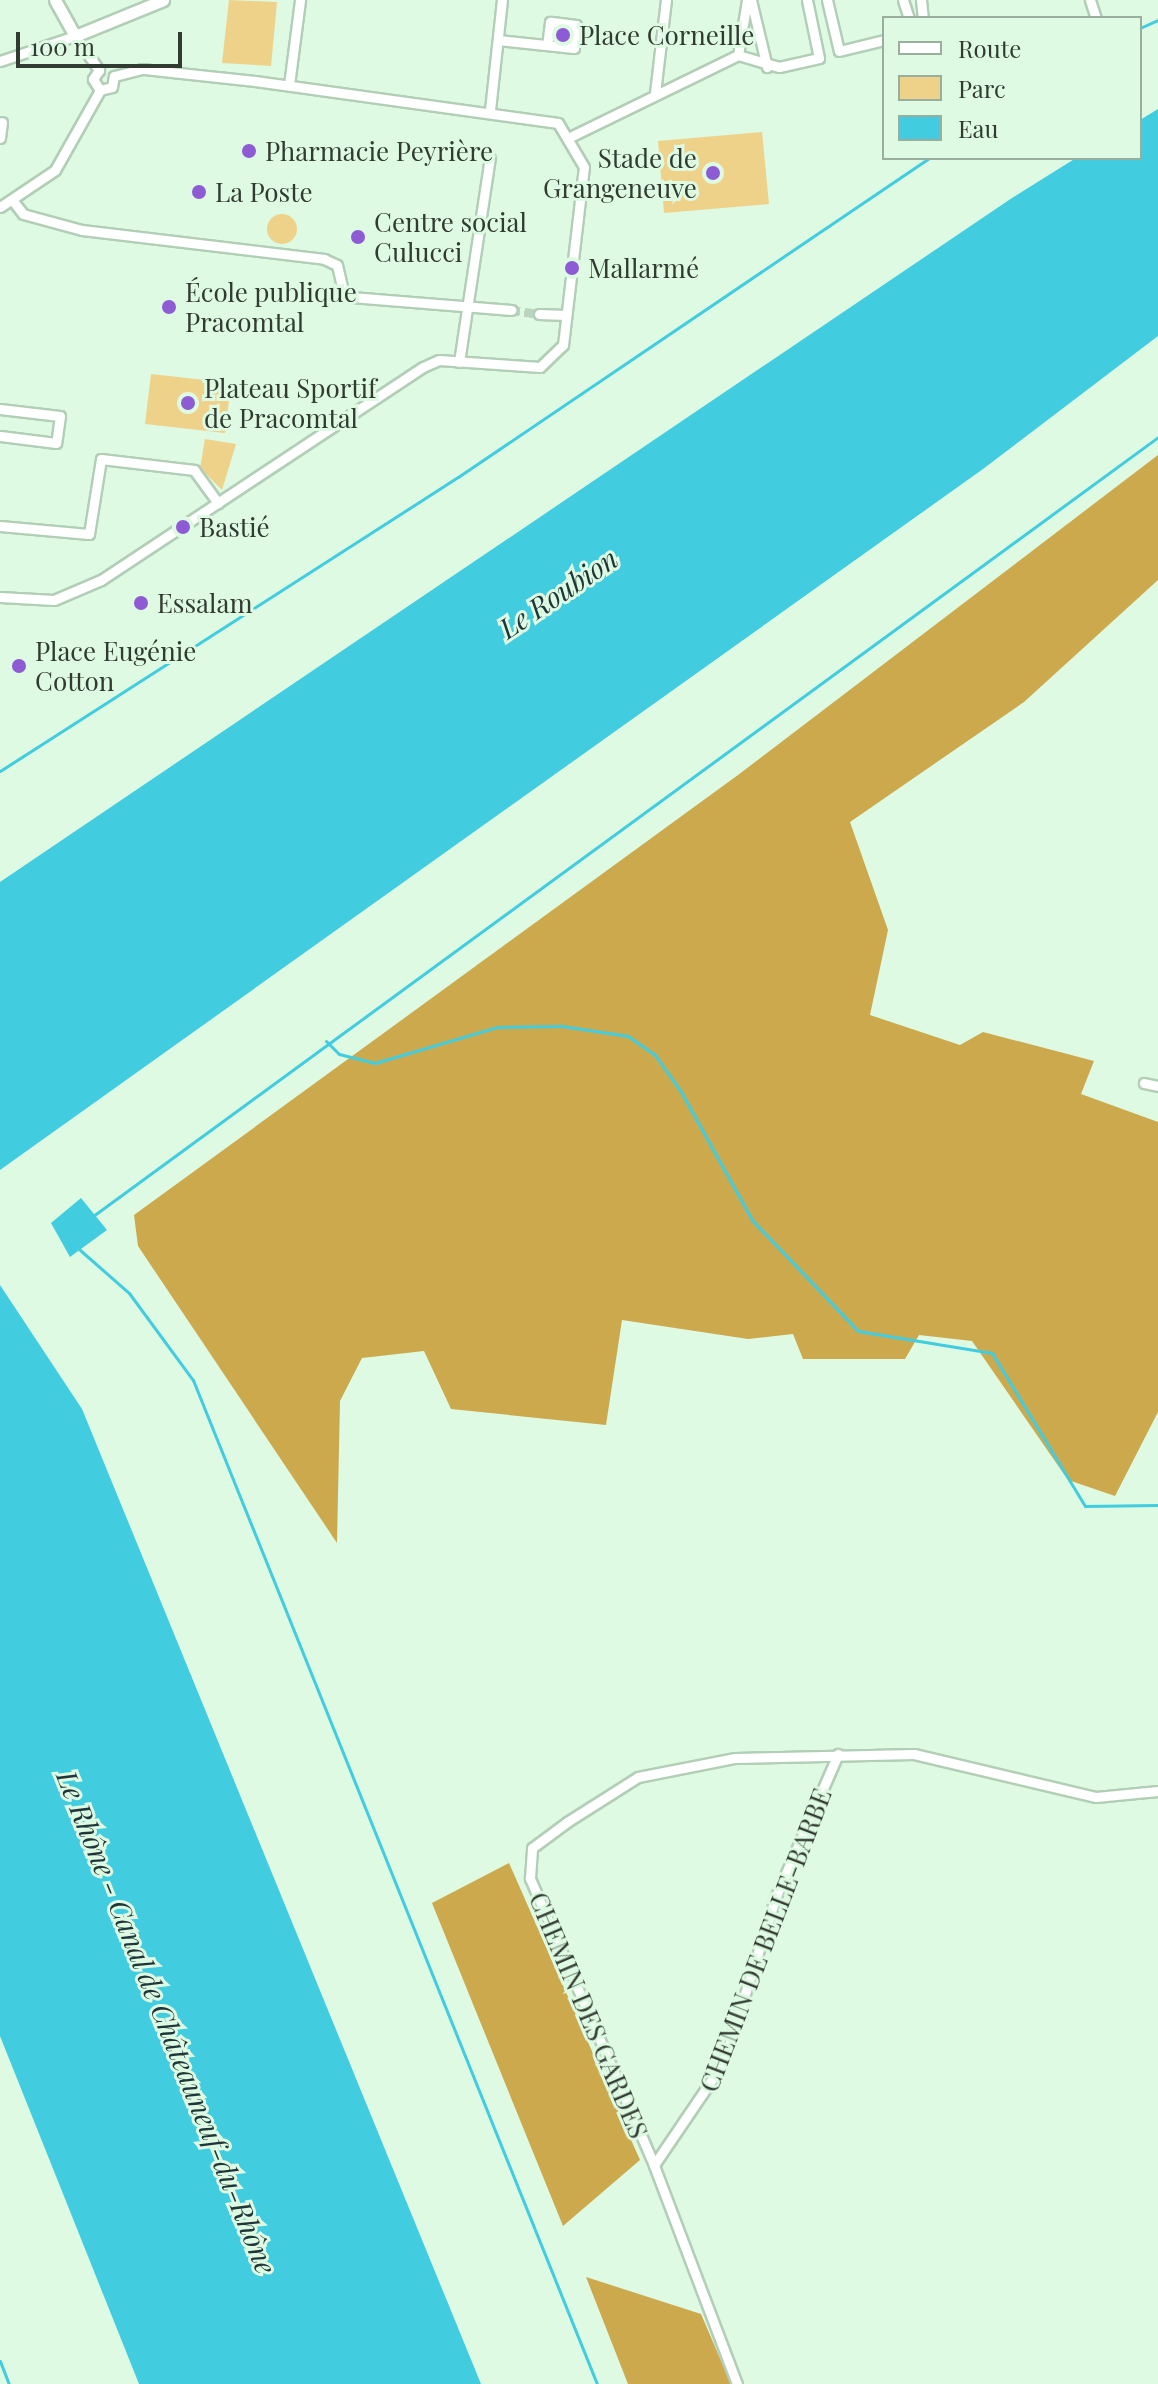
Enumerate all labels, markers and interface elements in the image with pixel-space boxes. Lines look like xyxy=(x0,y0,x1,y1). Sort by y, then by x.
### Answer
scale bar xyxy=(20,16,186,66)
legend xyxy=(882,16,1142,160)
place label: Place Corneille xyxy=(579,19,754,51)
marker: Place Corneille xyxy=(554,26,572,44)
text: 100 m xyxy=(30,30,95,62)
text: Route xyxy=(958,32,1021,64)
text: Parc xyxy=(958,72,1006,104)
text: Eau xyxy=(958,112,999,144)
place label: Pharmacie Peyrière xyxy=(265,135,493,167)
marker: Pharmacie Peyrière xyxy=(240,142,258,160)
place label: Stade de Grangeneuve xyxy=(543,142,697,204)
marker: Stade de Grangeneuve xyxy=(704,164,722,182)
place label: La Poste xyxy=(215,176,313,208)
marker: La Poste xyxy=(190,183,208,201)
place label: Centre social Culucci xyxy=(374,206,527,268)
marker: Centre social Culucci xyxy=(349,228,367,246)
place label: Mallarmé xyxy=(588,252,699,284)
marker: Mallarmé xyxy=(563,259,581,277)
place label: École publique Pracomtal xyxy=(185,276,357,338)
marker: École publique Pracomtal xyxy=(160,298,178,316)
place label: Plateau Sportif de Pracomtal xyxy=(204,372,377,434)
marker: Plateau Sportif de Pracomtal xyxy=(179,394,197,412)
place label: Bastié xyxy=(199,511,270,543)
marker: Bastié xyxy=(174,518,192,536)
water label: Le Roubion xyxy=(492,541,624,645)
place label: Essalam xyxy=(157,587,252,619)
marker: Essalam xyxy=(132,594,150,612)
place label: Place Eugénie Cotton xyxy=(35,635,196,696)
marker: Place Eugénie Cotton xyxy=(10,657,28,675)
water label: Le Rhône - Canal de Châteauneuf-du-Rhône xyxy=(50,1765,284,2279)
street label: CHEMIN DE BELLE-BARBE xyxy=(693,1784,837,2096)
street label: CHEMIN DES GARDES xyxy=(523,1887,655,2143)

